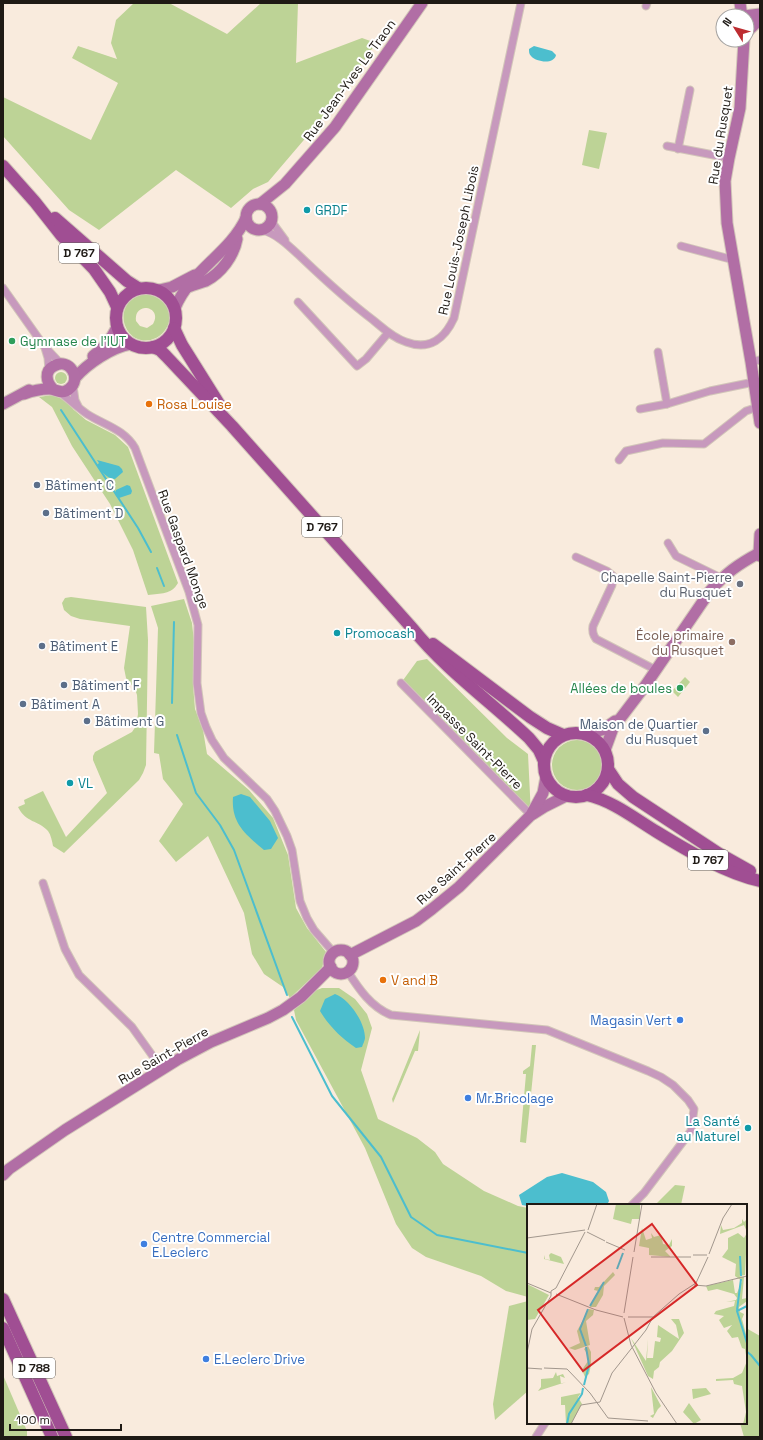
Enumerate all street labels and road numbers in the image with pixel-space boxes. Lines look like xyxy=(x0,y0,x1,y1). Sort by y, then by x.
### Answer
street label: Rue Jean-Yves Le Traon xyxy=(299,16,399,145)
street label: Rue du Rusquet xyxy=(704,85,737,186)
street label: Rue Louis-Joseph Libois xyxy=(434,164,483,316)
road number: D 767 xyxy=(59,243,99,263)
street label: Rue Gaspard Monge xyxy=(154,487,213,611)
road number: D 767 xyxy=(302,517,342,537)
street label: Impasse Saint-Pierre xyxy=(423,690,526,793)
street label: Rue Saint-Pierre xyxy=(413,828,500,909)
road number: D 767 xyxy=(688,850,728,870)
street label: Rue Saint-Pierre xyxy=(115,1023,211,1088)
road number: D 788 xyxy=(13,1358,55,1378)

